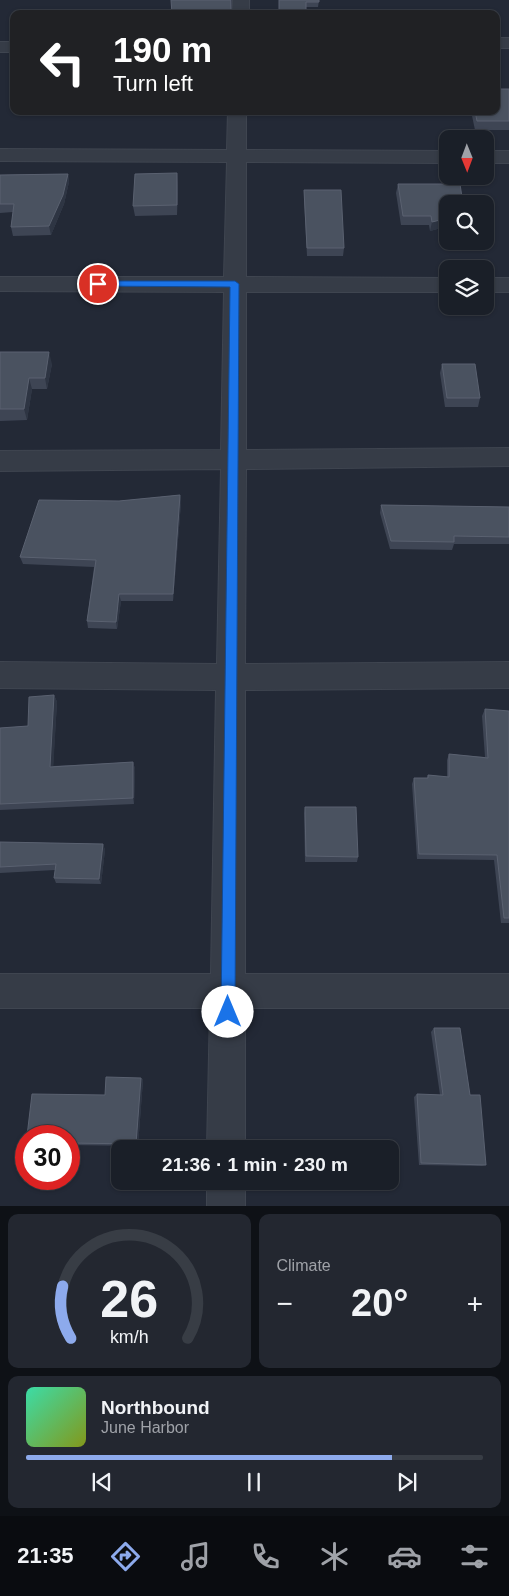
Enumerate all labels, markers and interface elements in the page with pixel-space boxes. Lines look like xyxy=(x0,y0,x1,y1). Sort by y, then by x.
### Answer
icon: left xyxy=(30,30,95,95)
text: 190 m xyxy=(113,30,212,69)
text: Turn left xyxy=(113,71,193,96)
north arrow xyxy=(439,130,494,185)
map controls xyxy=(439,130,494,315)
button: search xyxy=(439,195,494,250)
button: layers xyxy=(439,260,494,315)
pin xyxy=(77,263,119,305)
icon: arrive xyxy=(84,270,112,298)
position arrow xyxy=(201,985,253,1037)
speed limit sign: 30 xyxy=(15,1125,80,1190)
text: 21:36 · 1 min · 230 m xyxy=(162,1154,348,1175)
text: Climate xyxy=(277,1257,331,1274)
text: 26 xyxy=(100,1270,158,1328)
text: 20° xyxy=(351,1282,408,1324)
text: − xyxy=(277,1288,293,1319)
text: + xyxy=(467,1288,483,1319)
text: km/h xyxy=(110,1327,149,1347)
text: Northbound xyxy=(101,1397,210,1418)
text: June Harbor xyxy=(101,1419,189,1436)
icon: previous xyxy=(88,1468,116,1496)
icon: pause xyxy=(240,1468,268,1496)
icon: next xyxy=(393,1468,421,1496)
icon: directions xyxy=(108,1539,143,1574)
icon: music xyxy=(178,1539,213,1574)
icon: phone xyxy=(248,1539,283,1574)
icon: climate xyxy=(317,1539,352,1574)
icon: car xyxy=(387,1539,422,1574)
icon: filters xyxy=(457,1539,492,1574)
text: 21:35 xyxy=(17,1543,74,1568)

